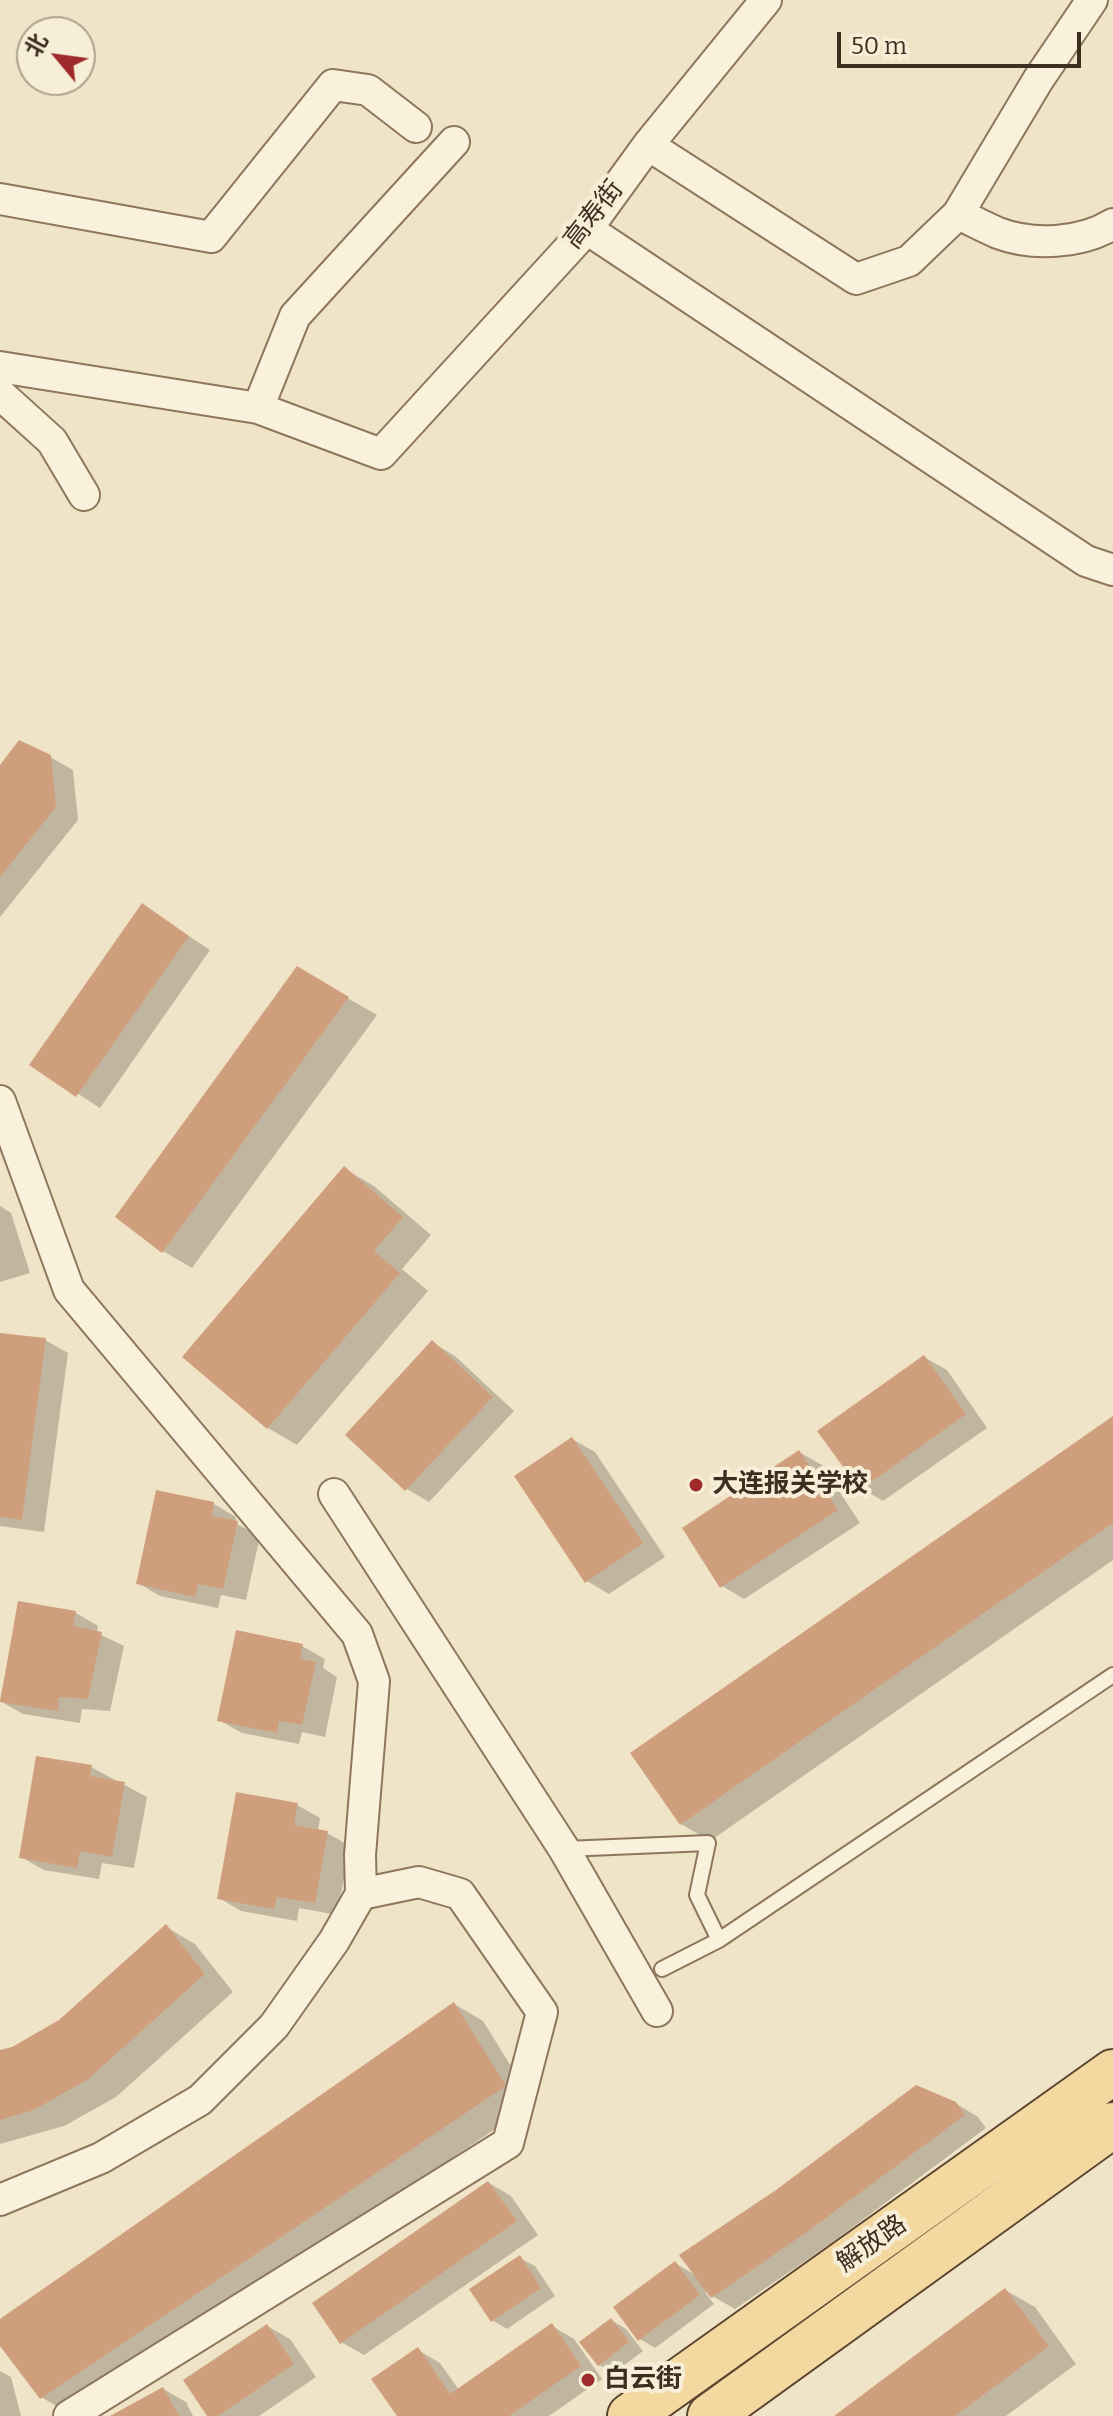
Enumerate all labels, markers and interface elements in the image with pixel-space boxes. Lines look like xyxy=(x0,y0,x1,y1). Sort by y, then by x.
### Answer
north arrow xyxy=(16,16,96,96)
scale bar xyxy=(841,16,1085,66)
text: 北 xyxy=(19,29,53,61)
text: 50 m xyxy=(851,32,907,60)
street label: 高寿街 xyxy=(558,175,630,255)
place label: 大连报关学校 xyxy=(712,1469,868,1501)
marker: 大连报关学校 xyxy=(687,1476,705,1494)
street label: 解放路 xyxy=(831,2209,913,2279)
place label: 白云街 xyxy=(604,2364,682,2396)
marker: 白云街 xyxy=(579,2371,597,2389)

